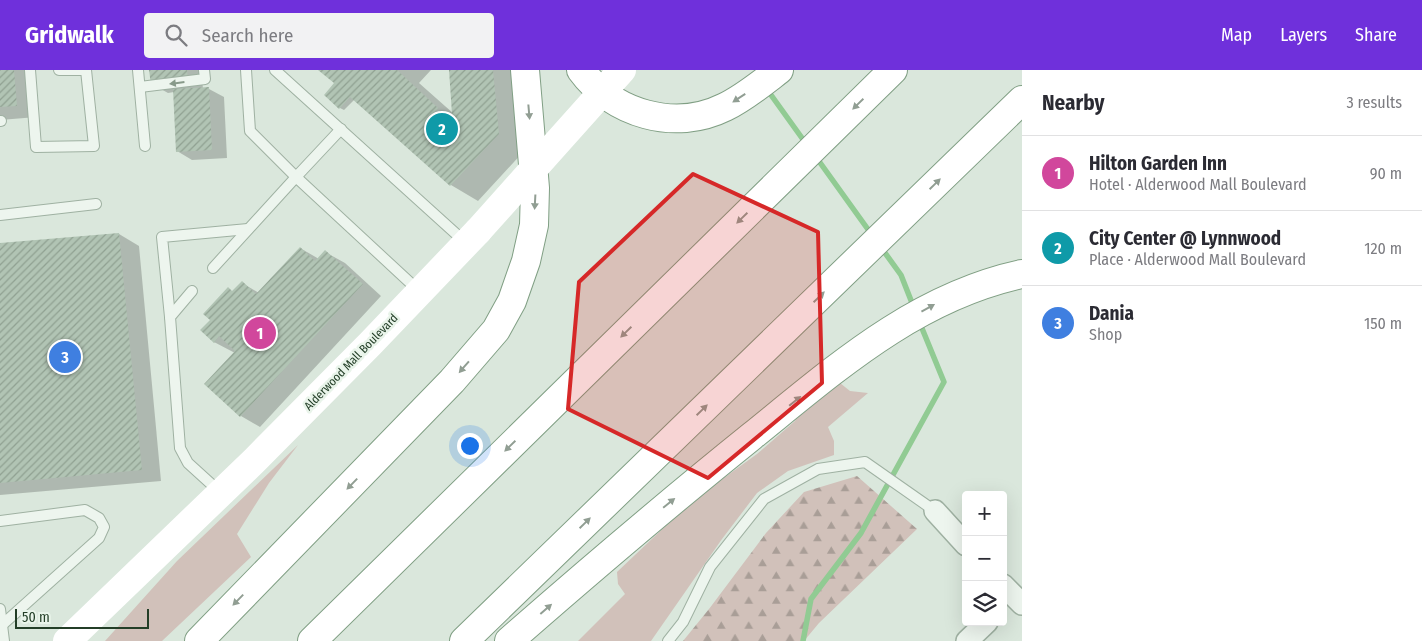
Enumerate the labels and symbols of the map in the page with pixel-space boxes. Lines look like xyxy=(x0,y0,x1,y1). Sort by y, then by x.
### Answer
one-way arrow xyxy=(169,79,185,87)
one-way arrow xyxy=(732,94,746,103)
one-way arrow xyxy=(852,98,864,110)
one-way arrow xyxy=(525,104,533,120)
pin: 2 xyxy=(426,110,458,148)
one-way arrow xyxy=(929,178,941,190)
one-way arrow xyxy=(530,194,538,210)
one-way arrow xyxy=(736,212,748,224)
one-way arrow xyxy=(812,291,824,303)
one-way arrow xyxy=(921,304,936,312)
street label: Alderwood Mall Boulevard xyxy=(301,311,401,413)
pin: 1 xyxy=(244,314,276,352)
one-way arrow xyxy=(620,326,632,338)
pin: 3 xyxy=(49,338,81,376)
one-way arrow xyxy=(458,360,470,372)
one-way arrow xyxy=(789,396,802,407)
one-way arrow xyxy=(696,404,708,416)
your location xyxy=(457,433,483,459)
one-way arrow xyxy=(504,440,516,452)
one-way arrow xyxy=(346,478,358,490)
one-way arrow xyxy=(662,497,675,508)
one-way arrow xyxy=(579,517,591,529)
one-way arrow xyxy=(232,594,244,606)
one-way arrow xyxy=(539,603,551,615)
scale bar xyxy=(15,606,149,629)

